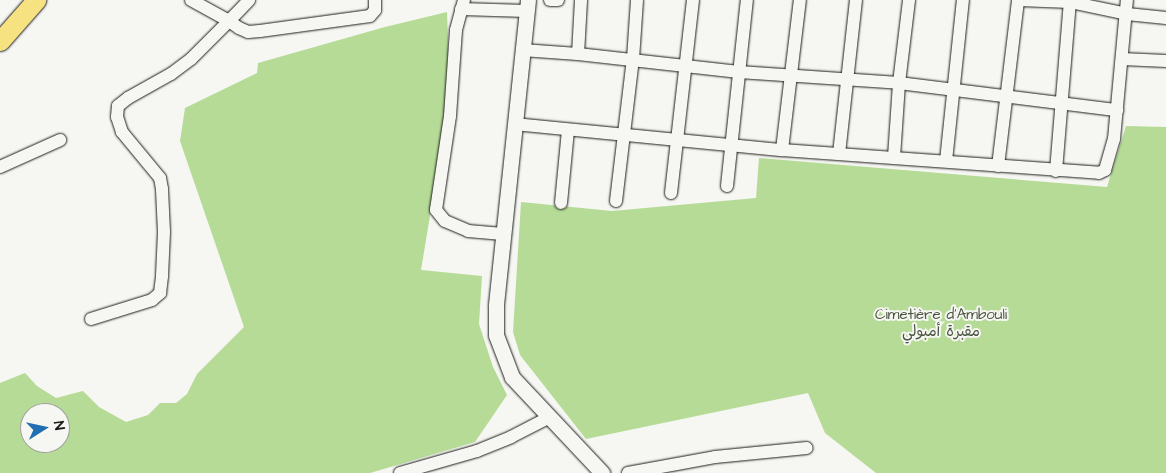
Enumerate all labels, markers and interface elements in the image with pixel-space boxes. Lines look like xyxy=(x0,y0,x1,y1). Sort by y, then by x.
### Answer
park label: Cimetière d'Ambouli مقبرة أمبولي xyxy=(875,305,1007,340)
north arrow xyxy=(20,403,70,453)
text: N xyxy=(48,420,69,432)

